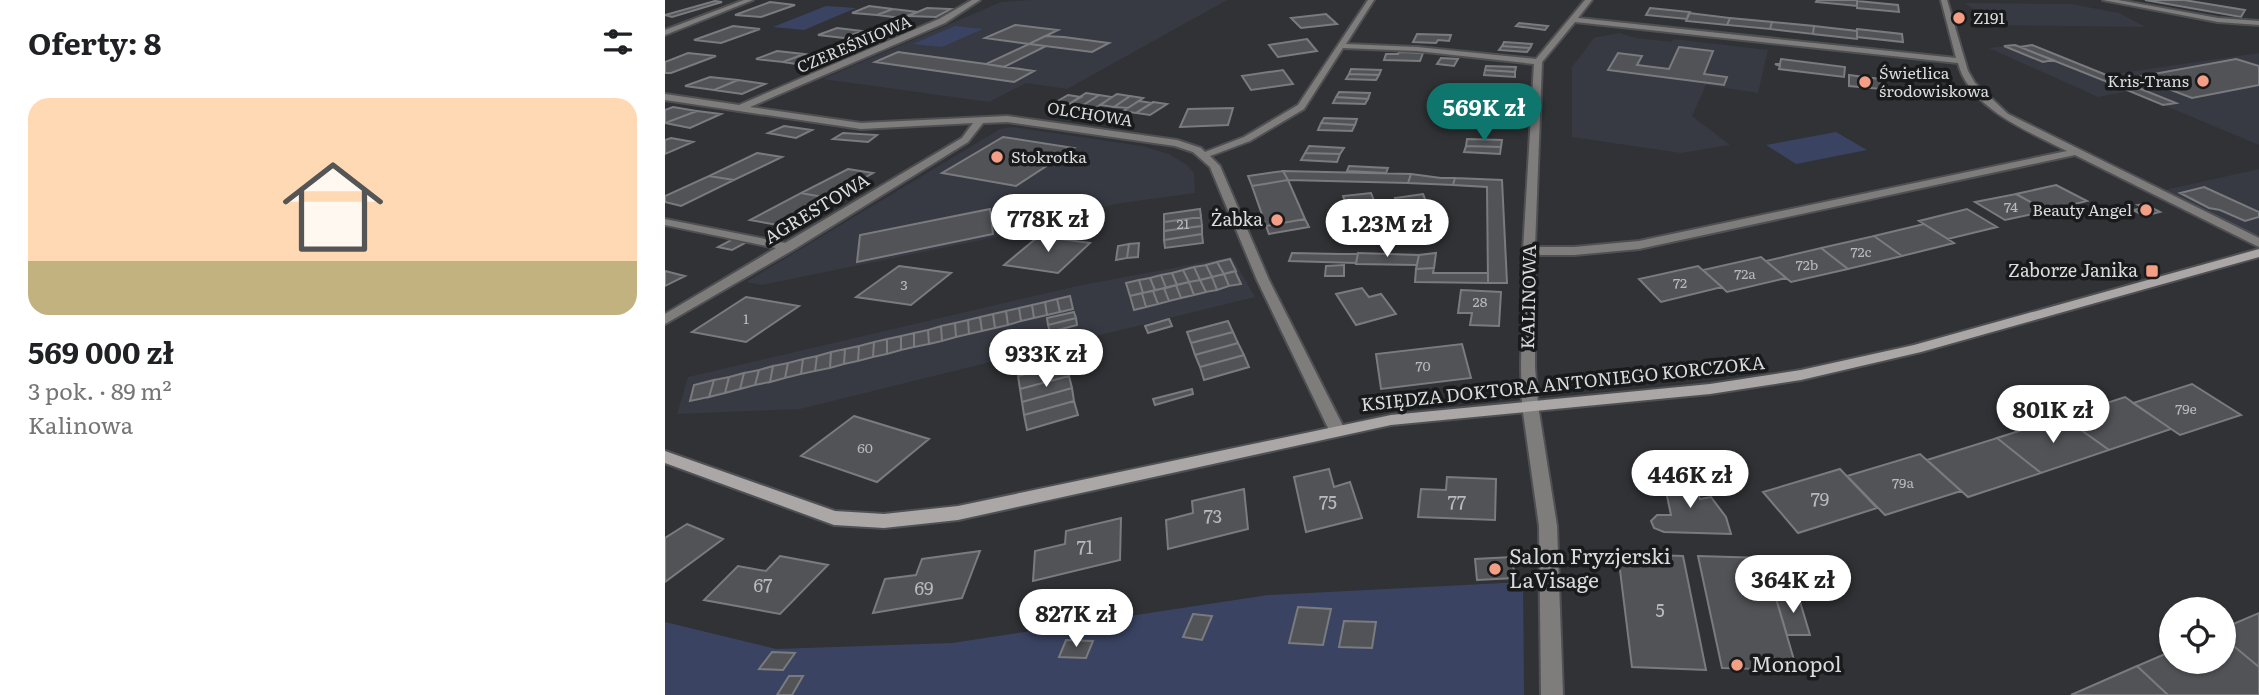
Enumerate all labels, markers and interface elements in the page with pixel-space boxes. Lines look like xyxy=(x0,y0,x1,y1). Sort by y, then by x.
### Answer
place label: Z191 xyxy=(1973,5,2005,29)
street label: CZEREŚNIOWA xyxy=(793,8,915,78)
marker: Z191 xyxy=(1951,10,1967,26)
text: Oferty: 8 xyxy=(28,20,161,64)
icon: filters xyxy=(599,23,637,61)
place label: Świetlica środowiskowa xyxy=(1879,60,1990,102)
place label: Kris-Trans xyxy=(2107,68,2189,92)
marker: Kris-Trans xyxy=(2195,73,2211,89)
marker: Świetlica środowiskowa xyxy=(1857,74,1873,90)
pin: 569K zł xyxy=(1419,83,1549,143)
text: 569K zł xyxy=(1443,89,1525,123)
street label: OLCHOWA xyxy=(1046,94,1135,132)
icon: home xyxy=(270,144,396,270)
place label: Stokrotka xyxy=(1011,144,1087,168)
marker: Stokrotka xyxy=(989,149,1005,165)
street label: AGRESTOWA xyxy=(758,166,874,250)
pin: 778K zł xyxy=(983,194,1113,254)
house number: 74 xyxy=(2004,196,2018,216)
place label: Beauty Angel xyxy=(2032,197,2132,221)
text: 778K zł xyxy=(1007,200,1089,234)
pin: 1.23M zł xyxy=(1315,200,1459,259)
marker: Beauty Angel xyxy=(2138,202,2154,218)
place label: Żabka xyxy=(1211,205,1263,232)
text: 1.23M zł xyxy=(1342,205,1432,239)
marker: Żabka xyxy=(1269,212,1285,228)
house number: 21 xyxy=(1177,213,1190,233)
house number: 72c xyxy=(1850,241,1872,261)
street label: KALINOWA xyxy=(1513,244,1542,350)
house number: 72b xyxy=(1796,254,1818,274)
place label: Zaborze Janika xyxy=(2008,256,2138,283)
house number: 72a xyxy=(1734,263,1756,283)
marker: Zaborze Janika xyxy=(2144,263,2160,279)
house number: 72 xyxy=(1673,272,1687,292)
house number: 3 xyxy=(900,274,908,294)
house number: 28 xyxy=(1473,291,1488,311)
house number: 1 xyxy=(743,308,749,328)
text: 569 000 zł xyxy=(28,329,174,373)
pin: 933K zł xyxy=(981,330,1111,389)
text: 933K zł xyxy=(1005,335,1087,369)
street label: KSIĘDZA DOKTORA ANTONIEGO KORCZOKA xyxy=(1360,348,1766,417)
house number: 70 xyxy=(1415,355,1431,375)
text: 3 pok. · 89 m² xyxy=(28,373,172,407)
pin: 801K zł xyxy=(1988,386,2118,445)
text: 801K zł xyxy=(2013,391,2093,425)
house number: 79e xyxy=(2175,398,2197,418)
text: Kalinowa xyxy=(28,407,133,441)
house number: 60 xyxy=(857,437,873,457)
pin: 446K zł xyxy=(1625,450,1755,510)
text: 446K zł xyxy=(1648,456,1732,490)
house number: 79a xyxy=(1892,472,1914,492)
house number: 79 xyxy=(1811,485,1829,512)
house number: 75 xyxy=(1319,488,1337,515)
house number: 77 xyxy=(1448,488,1466,515)
house number: 73 xyxy=(1204,502,1222,529)
house number: 71 xyxy=(1077,533,1093,560)
place label: Salon Fryzjerski LaVisage xyxy=(1509,539,1671,594)
pin: 364K zł xyxy=(1728,556,1858,615)
marker: Salon Fryzjerski LaVisage xyxy=(1487,561,1503,577)
text: 364K zł xyxy=(1751,561,1835,595)
house number: 67 xyxy=(754,571,772,598)
house number: 69 xyxy=(914,574,934,601)
pin: 827K zł xyxy=(1011,590,1141,649)
text: 827K zł xyxy=(1035,595,1117,629)
house number: 5 xyxy=(1655,596,1665,623)
map controls xyxy=(2159,597,2236,674)
button: locate xyxy=(2159,597,2236,674)
place label: Monopol xyxy=(1751,647,1842,678)
marker: Monopol xyxy=(1729,657,1745,673)

